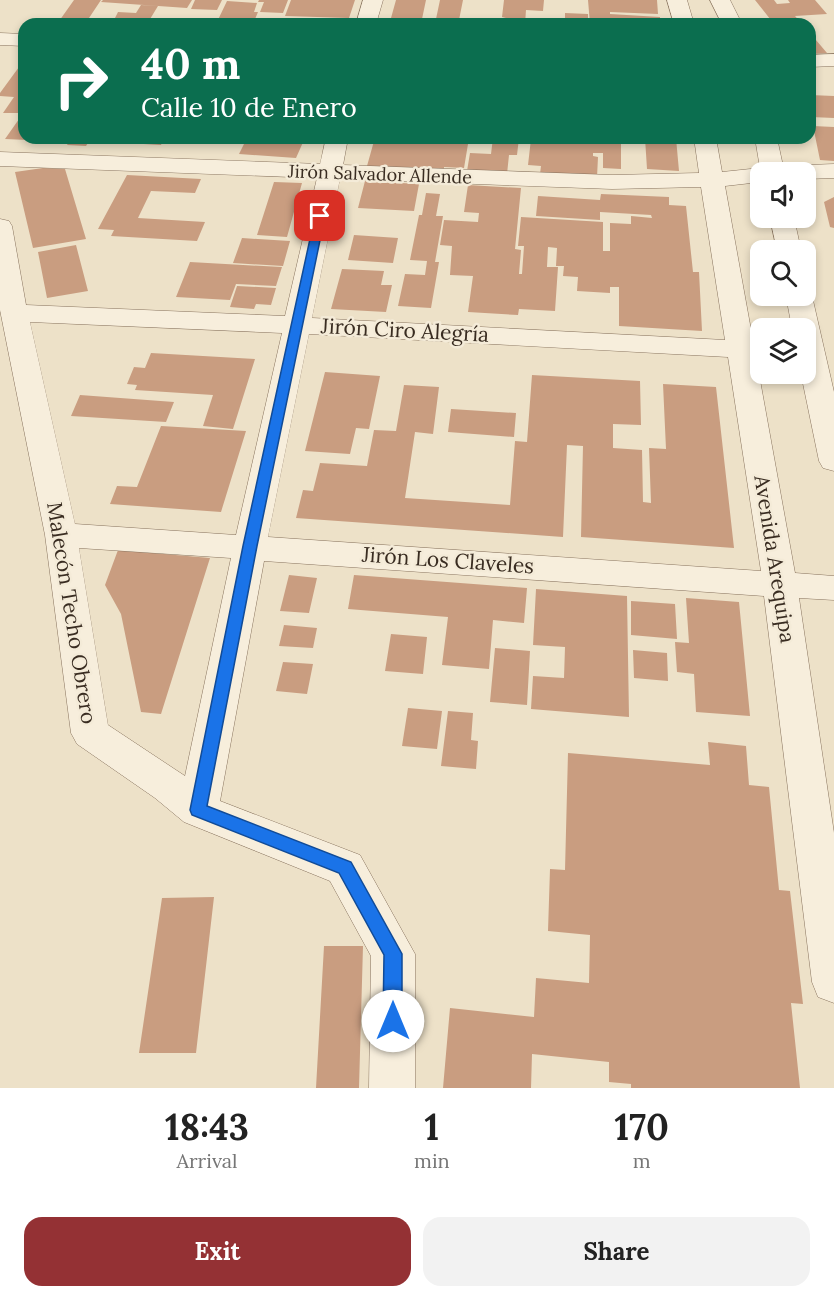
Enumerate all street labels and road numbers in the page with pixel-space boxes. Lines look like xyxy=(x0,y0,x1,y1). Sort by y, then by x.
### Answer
street label: Jirón Salvador Allende xyxy=(287,159,473,189)
street label: Jirón Ciro Alegría xyxy=(319,312,490,348)
street label: Avenida Arequipa xyxy=(748,472,802,645)
street label: Malecón Techo Obrero xyxy=(41,500,103,726)
street label: Jirón Los Claveles xyxy=(360,540,535,579)

